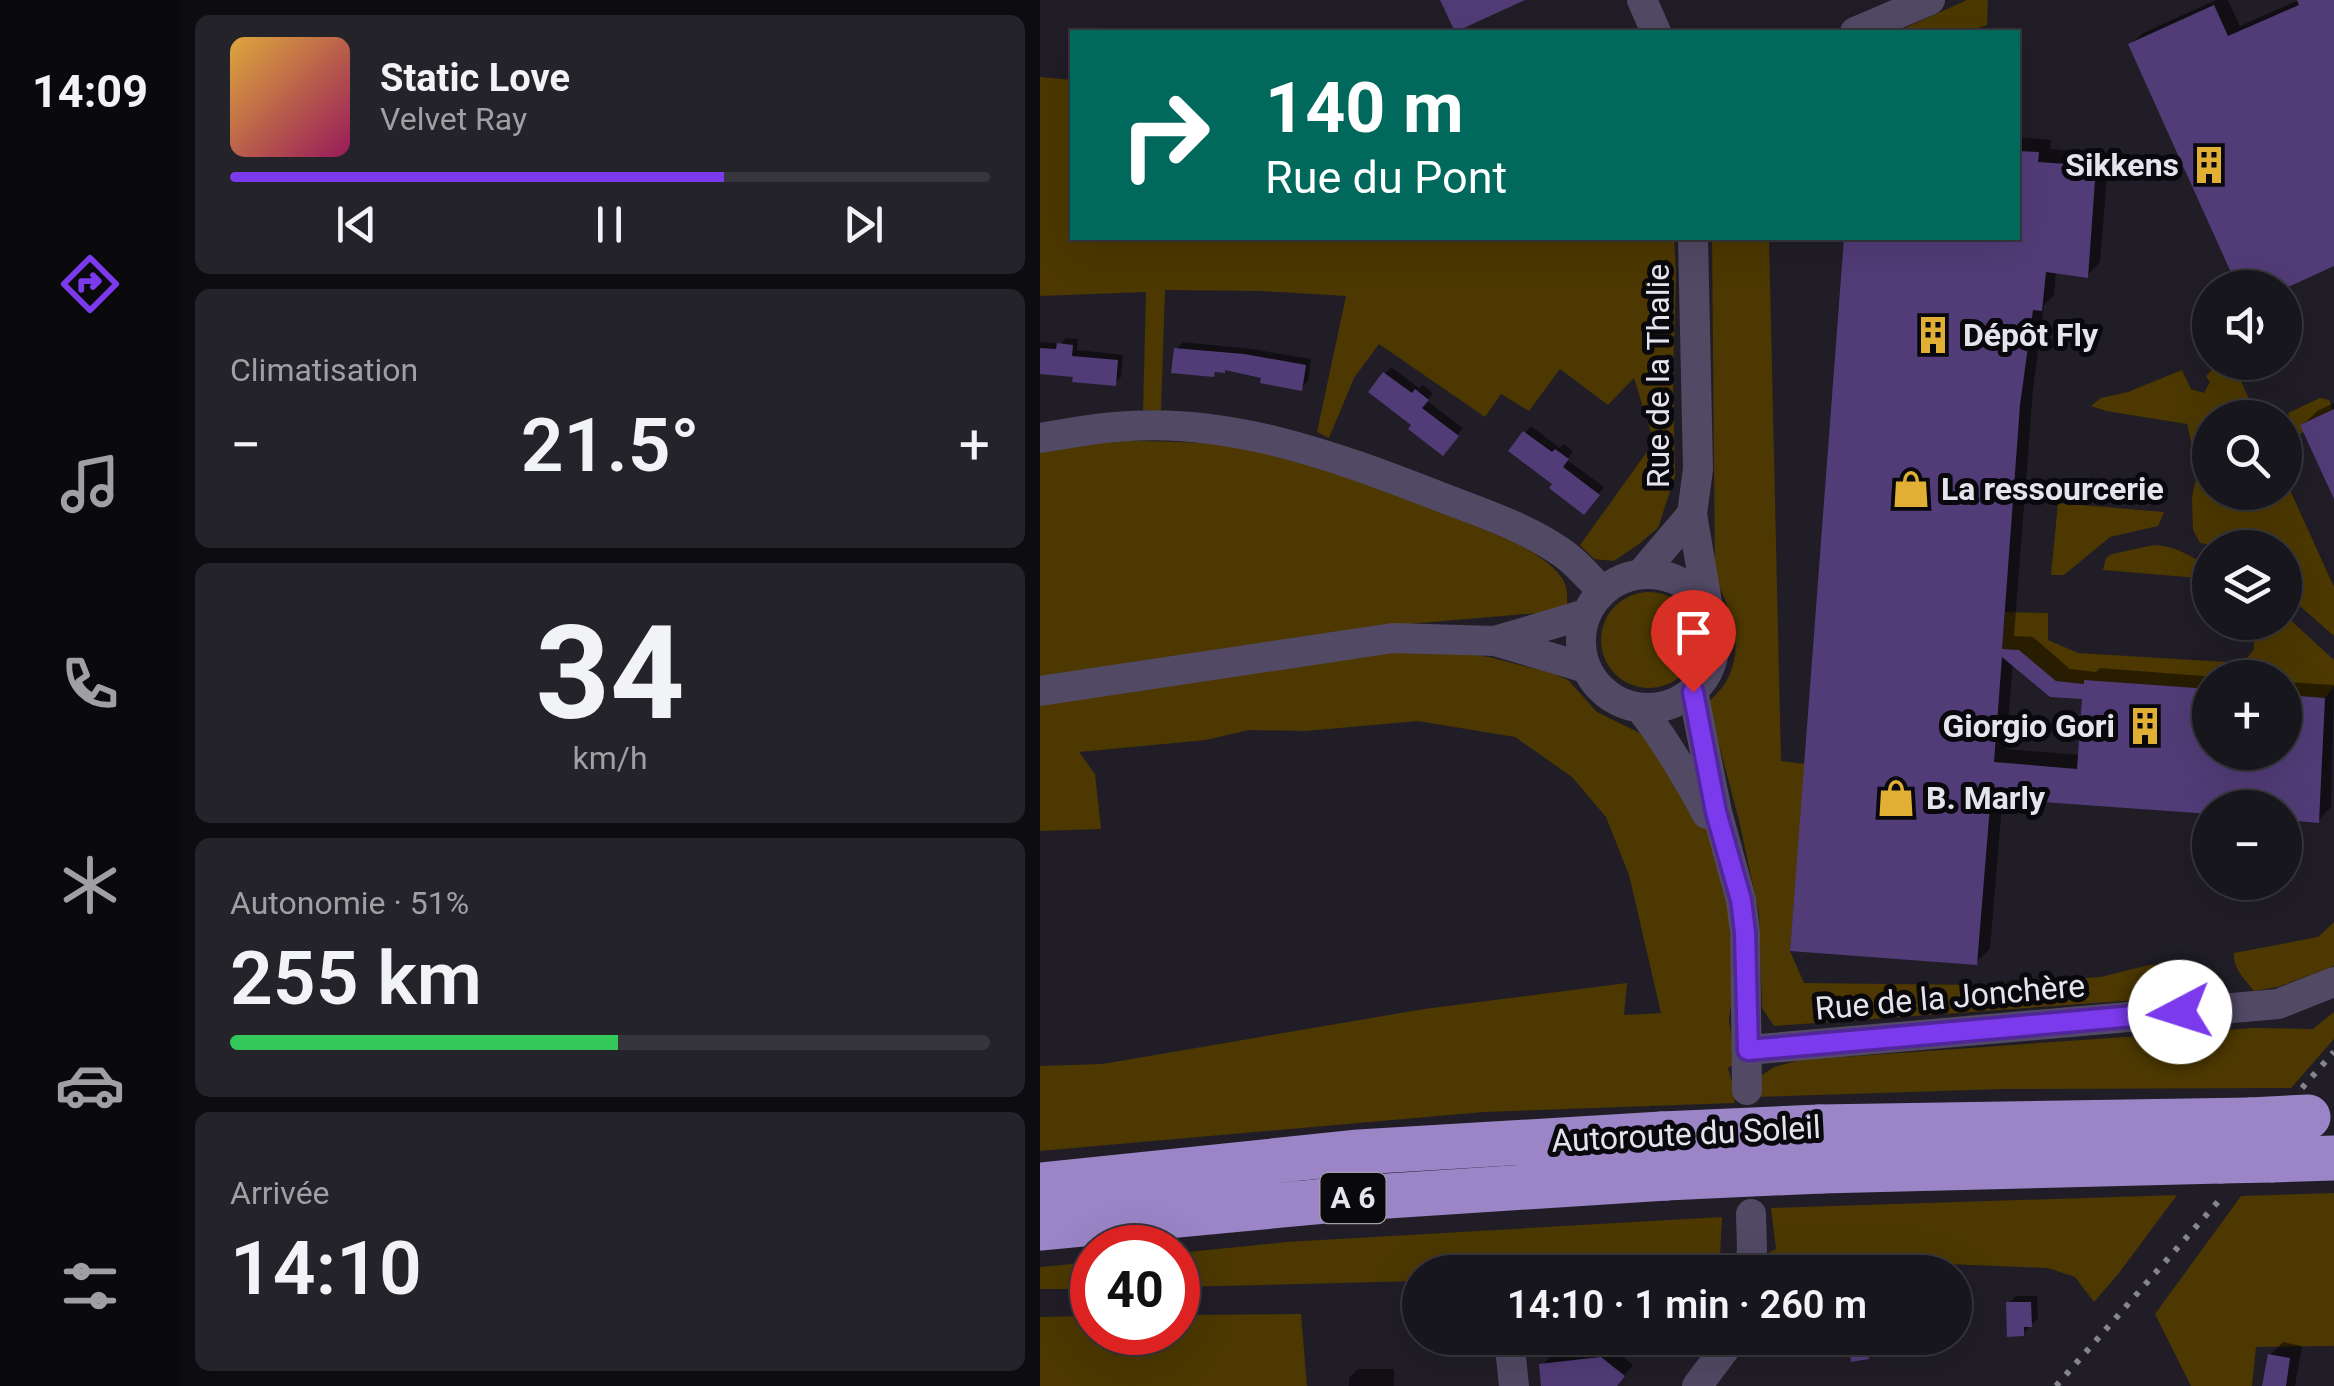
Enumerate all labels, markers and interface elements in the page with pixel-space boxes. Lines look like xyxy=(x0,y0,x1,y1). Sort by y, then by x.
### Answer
text: Static Love xyxy=(380,56,570,100)
text: 14:09 xyxy=(32,65,148,118)
text: 140 m xyxy=(1265,67,1464,149)
icon: right xyxy=(1100,70,1230,200)
text: Velvet Ray xyxy=(380,100,527,138)
building icon: Sikkens xyxy=(2188,144,2230,186)
place label: Sikkens xyxy=(2065,146,2179,184)
text: Rue du Pont xyxy=(1265,151,1507,204)
icon: previous xyxy=(329,197,384,252)
icon: pause xyxy=(582,197,637,252)
icon: next xyxy=(836,197,891,252)
icon: directions xyxy=(55,249,125,319)
street label: Rue de la Thalie xyxy=(1639,264,1677,488)
map controls xyxy=(2192,270,2302,900)
button: sound xyxy=(2192,270,2302,380)
building icon: Dépôt Fly xyxy=(1912,314,1954,356)
place label: Dépôt Fly xyxy=(1963,316,2099,354)
text: Climatisation xyxy=(230,351,418,389)
button: search xyxy=(2192,400,2302,510)
text: 21.5° xyxy=(521,401,700,489)
text: − xyxy=(230,413,261,477)
text: + xyxy=(959,413,990,477)
icon: music xyxy=(55,449,125,519)
shop icon: La ressourcerie xyxy=(1890,468,1932,510)
place label: La ressourcerie xyxy=(1941,470,2164,508)
button: layers xyxy=(2192,530,2302,640)
pin xyxy=(1651,590,1736,693)
text: 34 xyxy=(535,597,685,750)
icon: arrive xyxy=(1666,605,1721,660)
icon: phone xyxy=(55,649,125,719)
button: + xyxy=(2192,660,2302,770)
building icon: Giorgio Gori xyxy=(2124,705,2166,747)
place label: Giorgio Gori xyxy=(1942,707,2115,745)
text: km/h xyxy=(572,739,648,777)
shop icon: B. Marly xyxy=(1875,777,1917,819)
place label: B. Marly xyxy=(1926,779,2046,817)
button: − xyxy=(2192,790,2302,900)
icon: climate xyxy=(55,850,125,920)
text: Autonomie · 51% xyxy=(230,884,469,922)
text: 255 km xyxy=(230,934,482,1022)
position arrow xyxy=(2128,960,2232,1064)
street label: Rue de la Jonchère xyxy=(1813,966,2087,1028)
icon: car xyxy=(55,1050,125,1120)
street label: Autoroute du Soleil xyxy=(1550,1108,1822,1160)
road number: A 6 xyxy=(1320,1173,1386,1223)
text: Arrivée xyxy=(230,1174,330,1212)
text: 14:10 xyxy=(230,1224,422,1312)
speed limit sign: 40 xyxy=(1070,1225,1200,1355)
icon: filters xyxy=(55,1251,125,1321)
text: 14:10 · 1 min · 260 m xyxy=(1507,1283,1867,1327)

